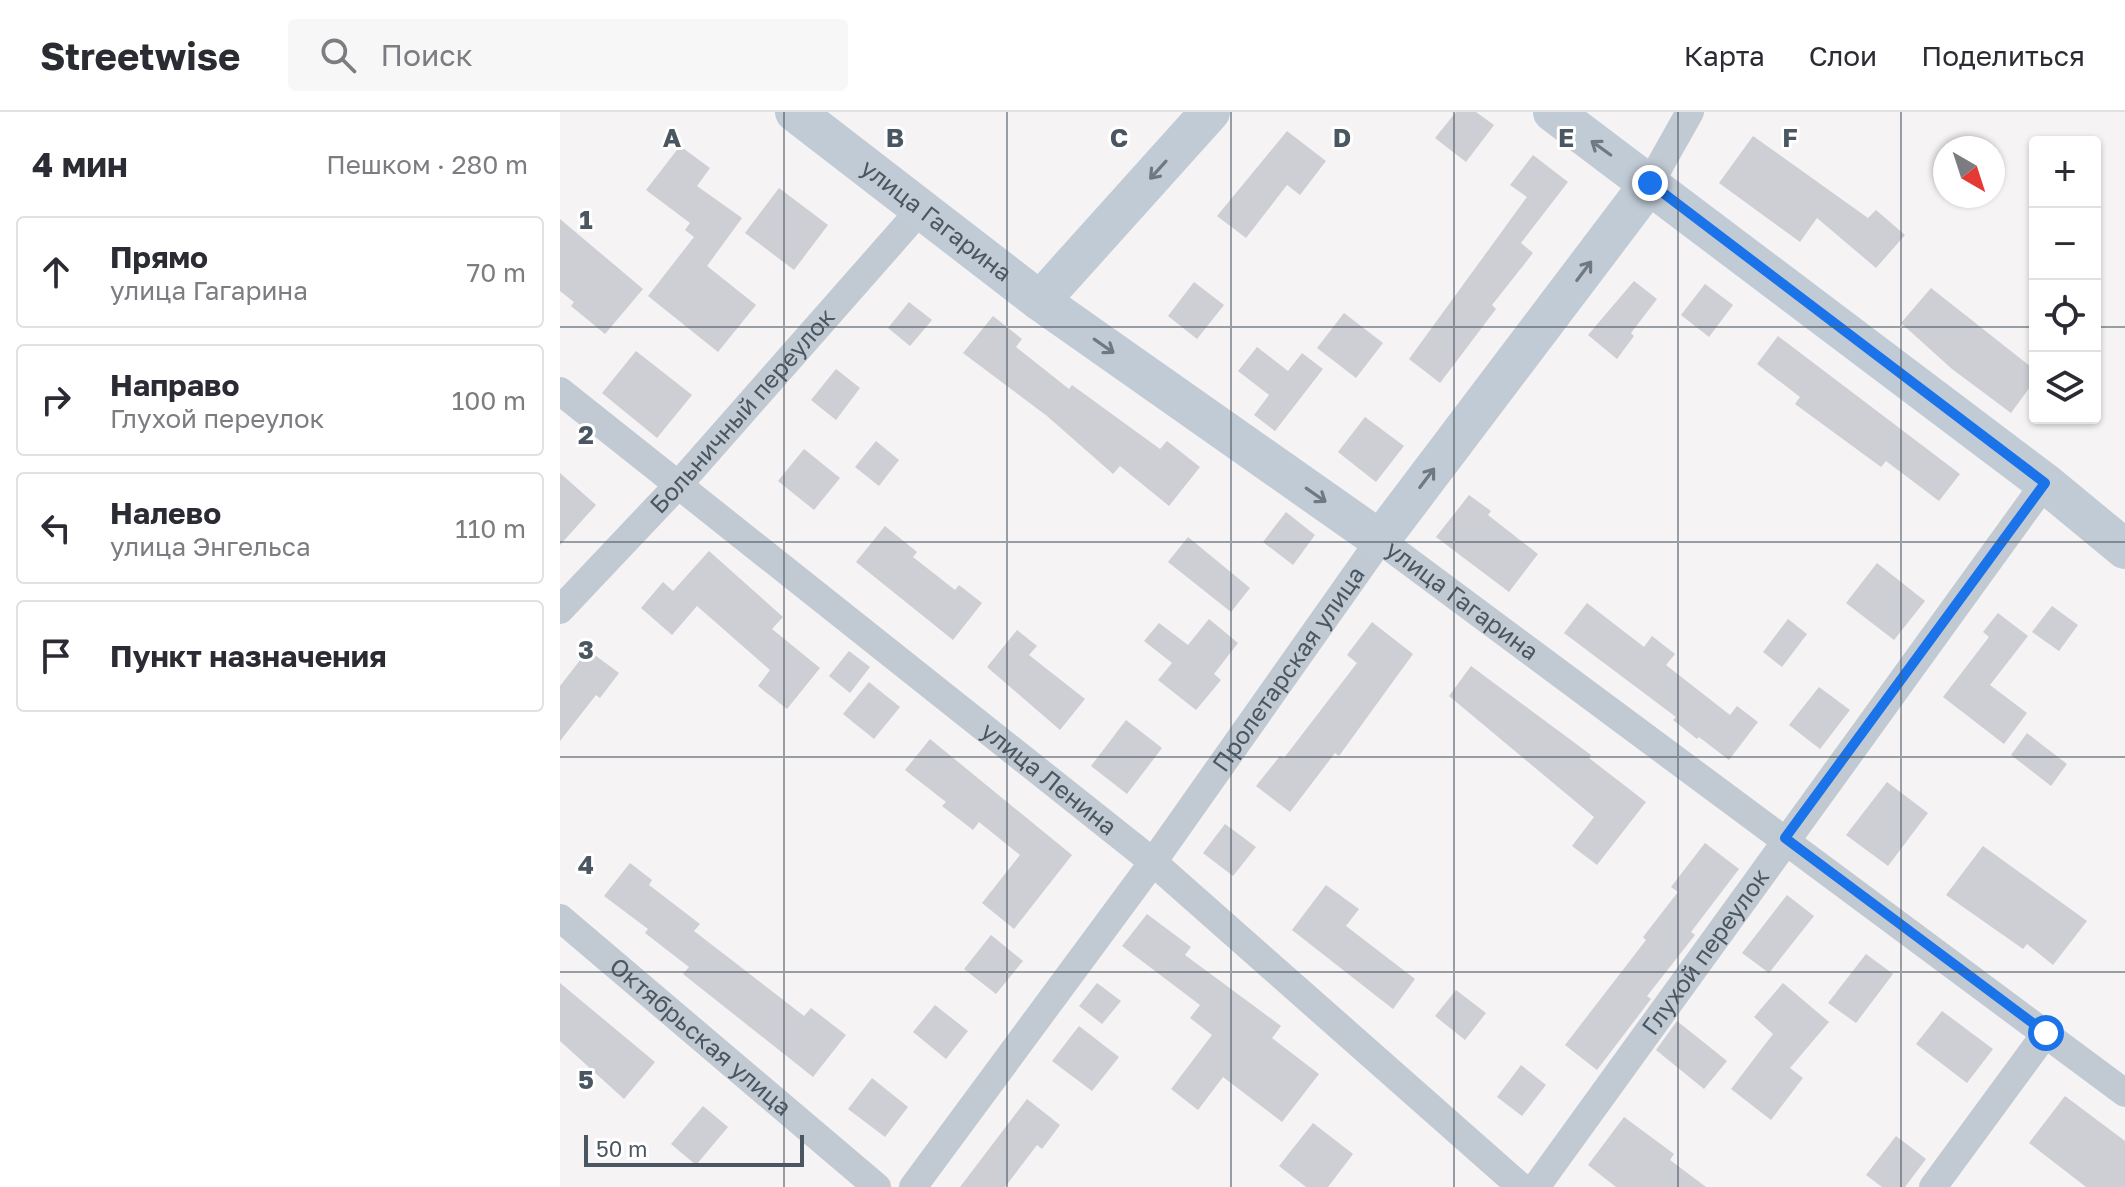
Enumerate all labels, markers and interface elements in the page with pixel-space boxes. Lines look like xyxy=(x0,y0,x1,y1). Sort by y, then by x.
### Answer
search box xyxy=(288,19,848,91)
text: Streetwise xyxy=(40,33,240,78)
icon: search xyxy=(316,33,360,77)
text: Поиск xyxy=(380,37,473,73)
text: Карта xyxy=(1684,39,1765,72)
text: Слои xyxy=(1809,39,1877,72)
text: Поделиться xyxy=(1921,39,2085,72)
text: A xyxy=(663,122,682,153)
text: B xyxy=(886,122,904,153)
text: C xyxy=(1110,122,1128,153)
text: D xyxy=(1333,122,1351,153)
text: E xyxy=(1558,122,1574,153)
text: F xyxy=(1782,122,1798,153)
north arrow xyxy=(1933,136,2005,208)
map controls xyxy=(2029,136,2101,424)
button: + xyxy=(2029,136,2101,208)
one-way arrow xyxy=(1591,139,1613,156)
text: 4 мин xyxy=(32,144,128,184)
text: Пешком · 280 m xyxy=(326,149,528,180)
street label: улица Гагарина xyxy=(856,152,1018,287)
one-way arrow xyxy=(1149,159,1168,180)
route end xyxy=(1632,165,1668,201)
text: 1 xyxy=(579,204,593,235)
button: − xyxy=(2029,208,2101,280)
text: Прямо xyxy=(110,239,208,275)
icon: ahead xyxy=(34,250,78,294)
text: 70 m xyxy=(467,257,526,288)
one-way arrow xyxy=(1575,260,1592,282)
text: улица Гагарина xyxy=(110,275,308,306)
button: locate xyxy=(2029,280,2101,352)
street label: Больничный переулок xyxy=(643,302,840,519)
one-way arrow xyxy=(1092,337,1114,354)
button: layers xyxy=(2029,352,2101,424)
text: Направо xyxy=(110,367,239,403)
icon: right xyxy=(34,378,78,422)
text: 100 m xyxy=(452,385,526,416)
text: Глухой переулок xyxy=(110,403,325,434)
text: 2 xyxy=(578,419,594,450)
one-way arrow xyxy=(1419,468,1436,489)
one-way arrow xyxy=(1305,487,1327,503)
text: Налево xyxy=(110,495,221,531)
icon: left xyxy=(34,506,78,550)
text: 110 m xyxy=(455,513,526,544)
text: улица Энгельса xyxy=(110,531,311,562)
street label: улица Гагарина xyxy=(1381,534,1545,666)
street label: Пролетарская улица xyxy=(1205,560,1370,777)
icon: arrive xyxy=(34,634,78,678)
text: 3 xyxy=(578,634,594,665)
text: Пункт назначения xyxy=(110,638,387,674)
street label: улица Ленина xyxy=(976,715,1123,841)
text: 4 xyxy=(578,849,594,880)
street label: Глухой переулок xyxy=(1635,862,1775,1040)
street label: Октябрьская улица xyxy=(605,951,798,1121)
route start xyxy=(2028,1015,2064,1051)
text: 5 xyxy=(578,1064,594,1095)
scale bar xyxy=(584,1131,804,1167)
text: 50 m xyxy=(596,1135,647,1162)

